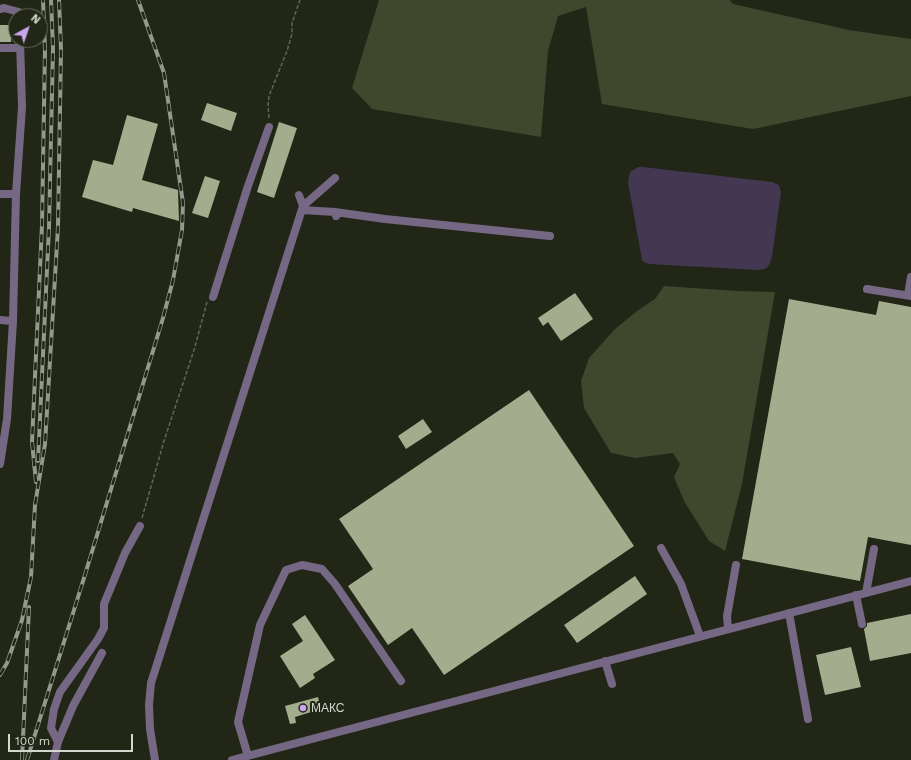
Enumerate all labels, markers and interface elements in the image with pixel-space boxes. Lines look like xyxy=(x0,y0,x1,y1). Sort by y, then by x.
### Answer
north arrow xyxy=(8,8,48,48)
text: N xyxy=(28,12,43,27)
place label: МАКС xyxy=(311,701,345,715)
marker: МАКС xyxy=(298,703,308,713)
scale bar xyxy=(10,726,135,752)
text: 100 m xyxy=(15,734,50,748)

